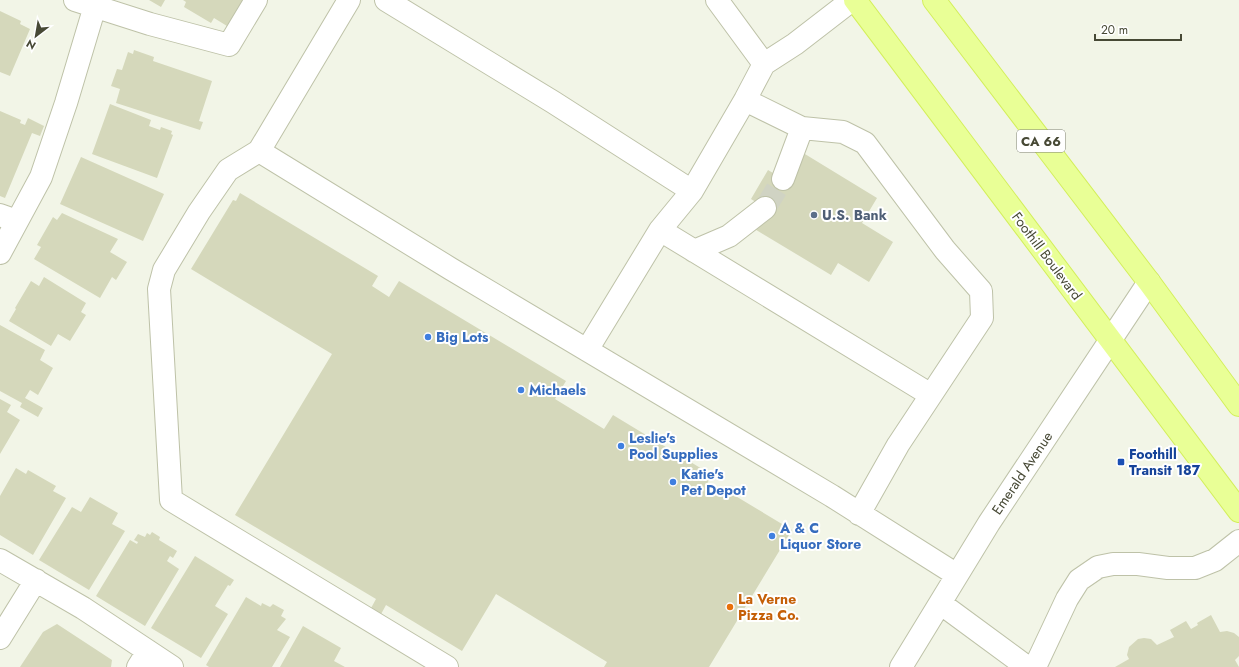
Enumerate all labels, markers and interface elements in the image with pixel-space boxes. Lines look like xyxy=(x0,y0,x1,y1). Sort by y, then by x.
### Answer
north arrow xyxy=(16,16,56,56)
scale bar xyxy=(1095,16,1181,42)
text: 20 m xyxy=(1101,21,1128,39)
text: N xyxy=(23,35,39,54)
road number: CA 66 xyxy=(1017,130,1065,152)
place label: U.S. Bank xyxy=(822,205,887,225)
street label: Foothill Boulevard xyxy=(1007,208,1087,304)
marker: U.S. Bank xyxy=(809,210,819,220)
place label: Big Lots xyxy=(436,327,489,347)
marker: Big Lots xyxy=(423,332,433,342)
place label: Michaels xyxy=(529,380,587,400)
marker: Michaels xyxy=(516,385,526,395)
street label: Emerald Avenue xyxy=(987,427,1057,519)
place label: Leslie's Pool Supplies xyxy=(629,428,719,464)
marker: Leslie's Pool Supplies xyxy=(616,441,626,451)
place label: Foothill Transit 187 xyxy=(1129,444,1201,480)
marker: Foothill Transit 187 xyxy=(1116,457,1126,467)
place label: Katie's Pet Depot xyxy=(681,464,746,500)
marker: Katie's Pet Depot xyxy=(668,477,678,487)
place label: A & C Liquor Store xyxy=(779,518,861,554)
marker: A & C Liquor Store xyxy=(767,531,777,541)
place label: La Verne Pizza Co. xyxy=(738,589,799,625)
marker: La Verne Pizza Co. xyxy=(725,602,735,612)

